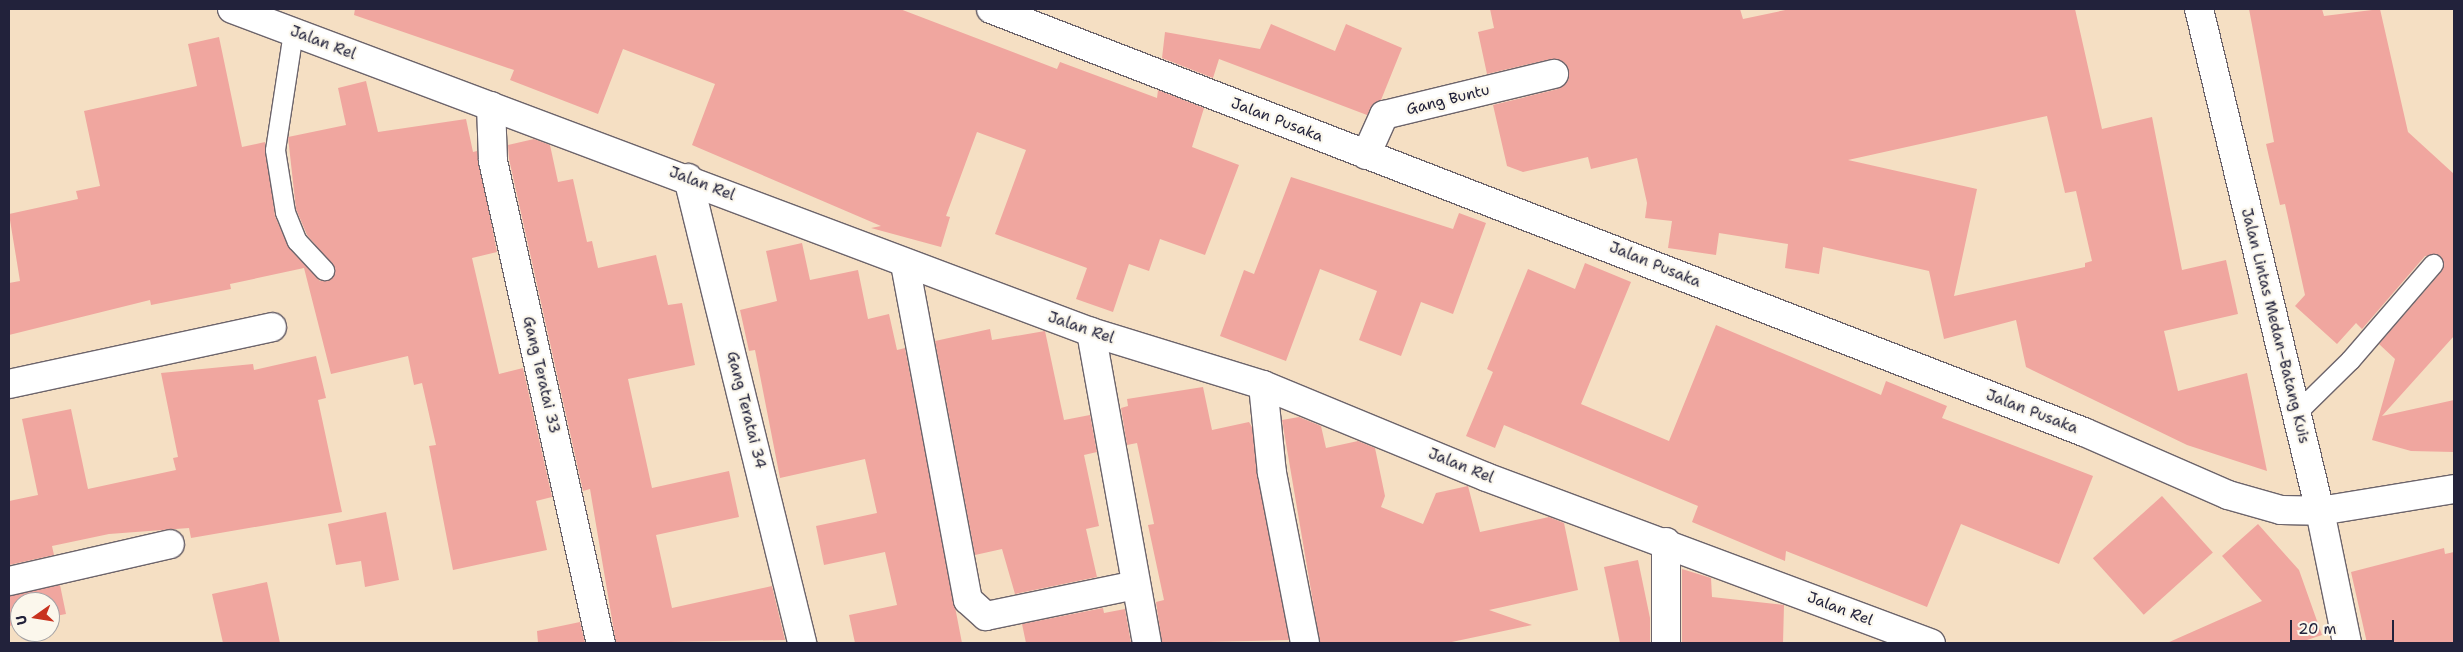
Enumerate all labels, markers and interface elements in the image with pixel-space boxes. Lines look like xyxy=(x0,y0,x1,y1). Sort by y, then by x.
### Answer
street label: Jalan Rel xyxy=(288,22,358,64)
street label: Gang Buntu xyxy=(1404,81,1492,119)
street label: Jalan Pusaka xyxy=(1228,94,1326,146)
street label: Jalan Rel xyxy=(667,163,737,205)
street label: Jalan Lintas Medan–Batang Kuis xyxy=(2237,206,2313,446)
street label: Jalan Pusaka xyxy=(1607,238,1703,292)
street label: Jalan Rel xyxy=(1045,308,1117,348)
street label: Gang Teratai 33 xyxy=(519,315,563,435)
street label: Gang Teratai 34 xyxy=(723,350,769,470)
street label: Jalan Pusaka xyxy=(1983,386,2081,438)
street label: Jalan Rel xyxy=(1426,445,1496,487)
street label: Jalan Rel xyxy=(1805,588,1875,630)
north arrow xyxy=(10,592,60,642)
scale bar xyxy=(2293,610,2397,642)
text: U xyxy=(12,613,31,627)
text: 20 m xyxy=(2298,619,2337,639)

